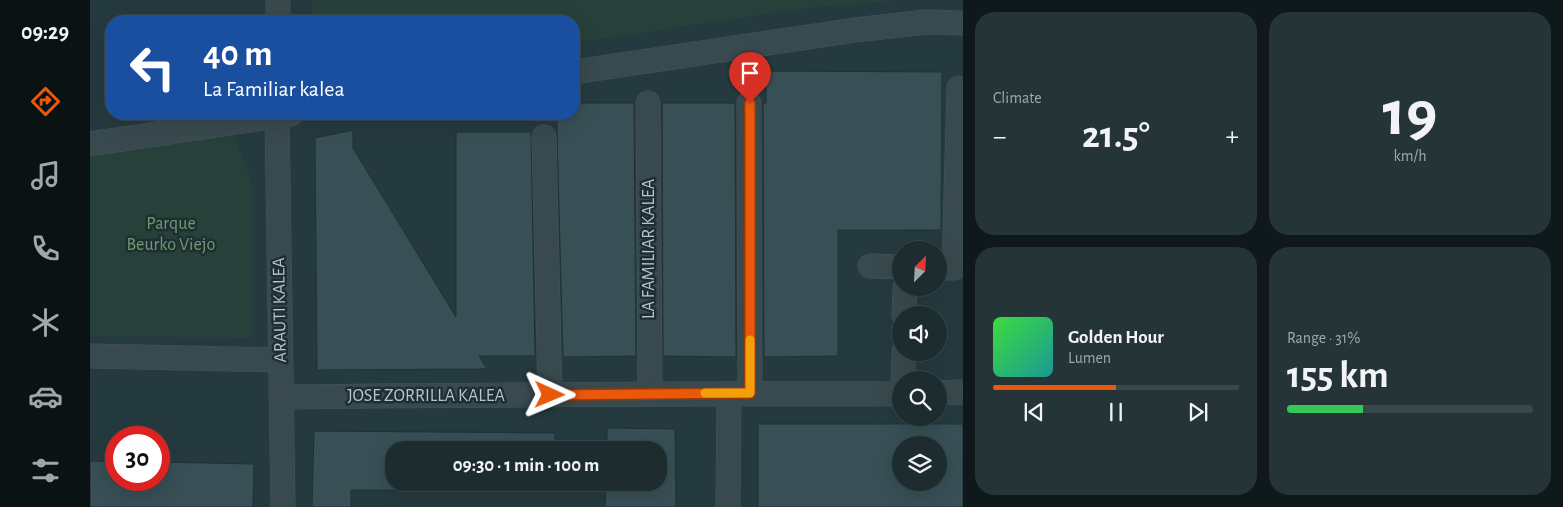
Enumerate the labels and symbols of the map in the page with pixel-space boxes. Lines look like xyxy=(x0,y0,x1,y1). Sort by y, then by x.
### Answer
pin xyxy=(729,52,771,103)
street label: LA FAMILIAR KALEA xyxy=(640,178,658,319)
park label: Parque Beurko Viejo xyxy=(127,215,216,254)
north arrow xyxy=(892,241,948,296)
street label: ARAUTI KALEA xyxy=(270,257,290,363)
position arrow xyxy=(523,368,575,420)
street label: JOSE ZORRILLA KALEA xyxy=(347,387,505,405)
speed limit sign: 30 xyxy=(105,426,170,491)

